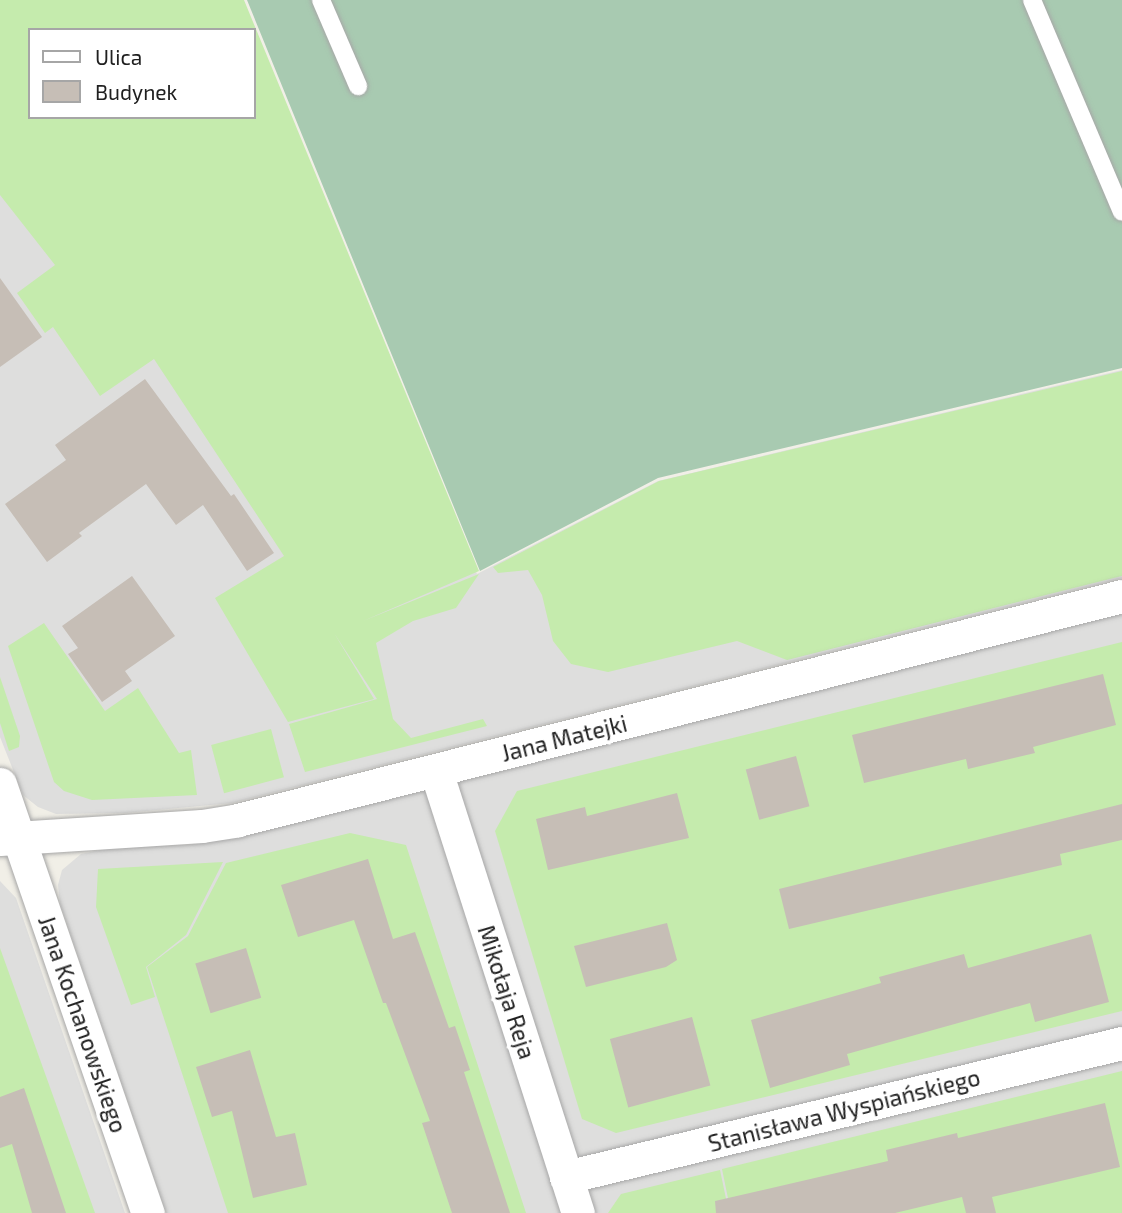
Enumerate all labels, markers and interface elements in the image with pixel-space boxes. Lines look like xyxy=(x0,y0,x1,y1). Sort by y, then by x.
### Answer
legend xyxy=(28,28,256,119)
text: Ulica xyxy=(95,44,142,69)
text: Budynek xyxy=(95,79,177,104)
street label: Jana Matejki xyxy=(498,709,630,767)
street label: Jana Kochanowskiego xyxy=(33,912,133,1136)
street label: Mikołaja Reja xyxy=(472,922,542,1062)
street label: Stanisława Wyspiańskiego xyxy=(705,1063,983,1157)

